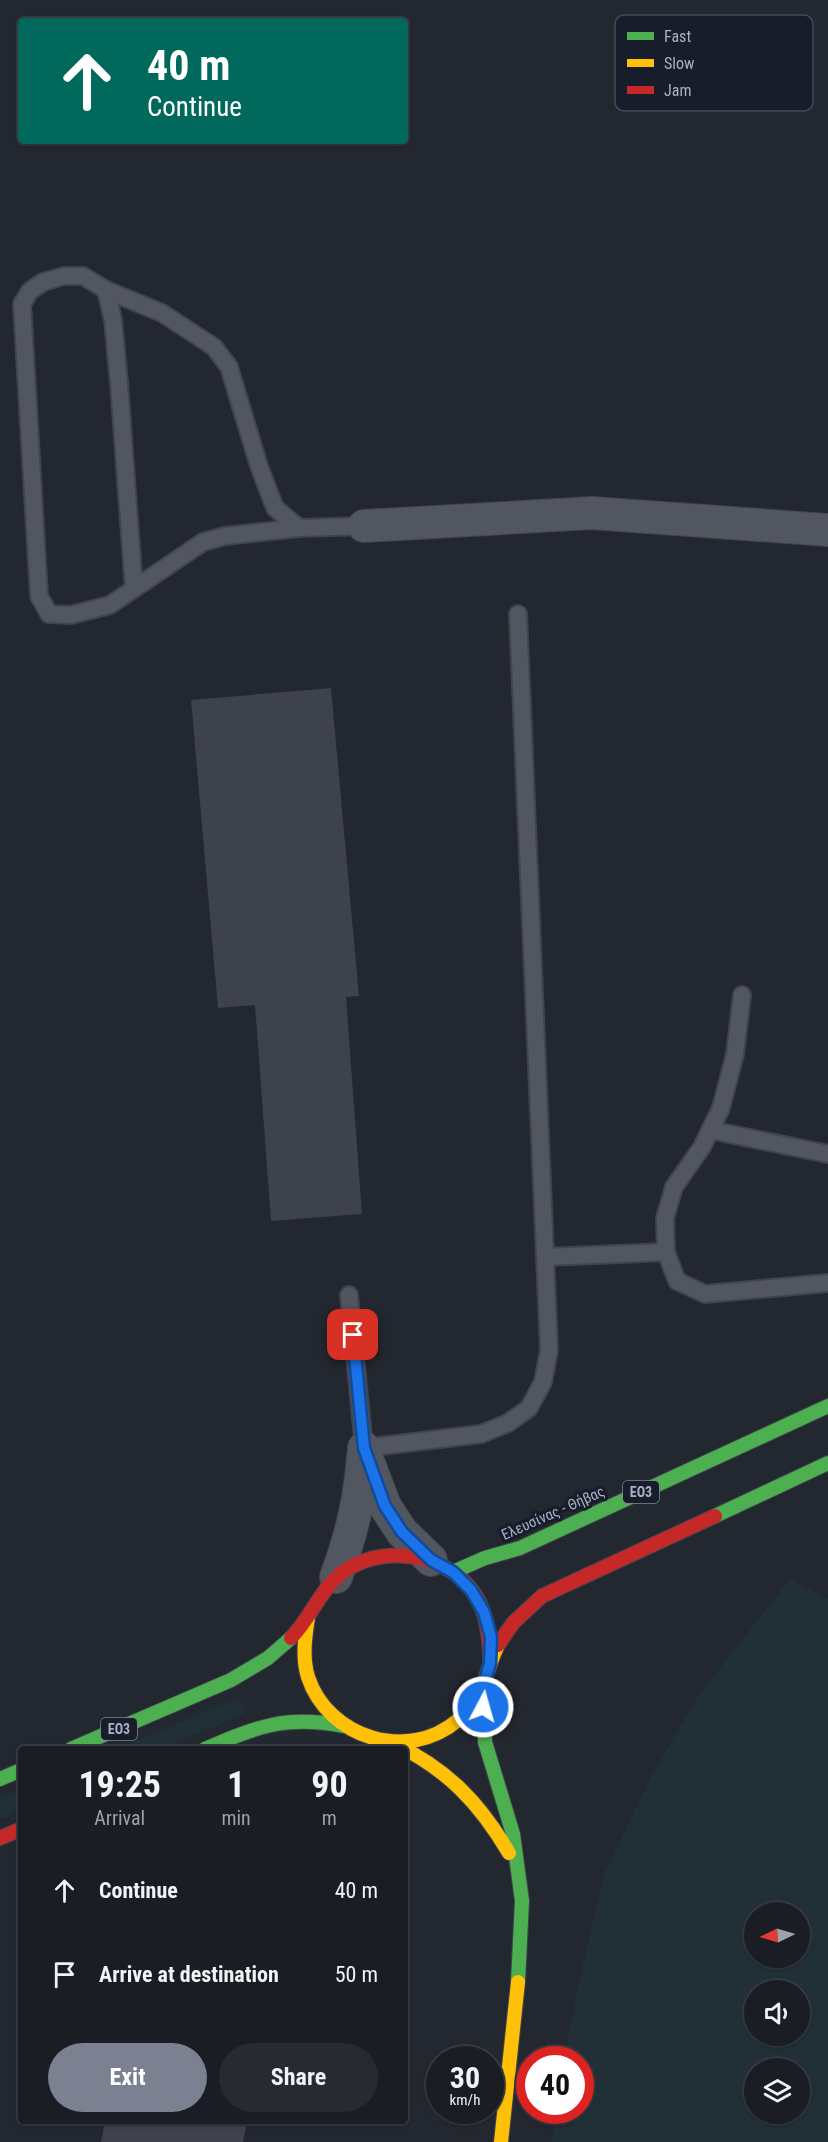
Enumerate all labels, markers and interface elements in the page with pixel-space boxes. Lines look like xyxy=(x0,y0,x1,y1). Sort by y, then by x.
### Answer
legend xyxy=(615,15,813,111)
text: Fast xyxy=(664,27,691,46)
text: 40 m xyxy=(147,41,230,90)
icon: ahead xyxy=(48,42,126,120)
text: Slow xyxy=(664,54,694,73)
text: Jam xyxy=(664,81,691,100)
text: Continue xyxy=(147,91,242,123)
pin xyxy=(327,1309,378,1360)
icon: arrive xyxy=(336,1318,369,1351)
road number: ΕΟ3 xyxy=(623,1481,659,1503)
street label: Ελευσίνας - Θήβας xyxy=(499,1482,607,1544)
position arrow xyxy=(451,1675,515,1739)
road number: ΕΟ3 xyxy=(101,1718,137,1740)
text: 19:25 xyxy=(78,1764,161,1806)
text: 1 xyxy=(227,1764,245,1806)
text: 90 xyxy=(311,1764,348,1806)
text: Arrival xyxy=(94,1806,145,1830)
text: min xyxy=(221,1806,251,1830)
text: m xyxy=(322,1806,337,1830)
icon: ahead xyxy=(48,1874,81,1907)
text: Continue xyxy=(99,1878,178,1903)
text: 40 m xyxy=(335,1878,378,1903)
north arrow xyxy=(744,1902,810,1968)
map controls xyxy=(744,1902,810,2124)
icon: arrive xyxy=(48,1958,81,1991)
text: Arrive at destination xyxy=(99,1962,279,1987)
text: 50 m xyxy=(335,1962,378,1987)
button: sound xyxy=(744,1980,810,2046)
button: Exit xyxy=(48,2043,207,2112)
button: Share xyxy=(219,2043,378,2112)
speed limit sign: 40 xyxy=(516,2046,594,2124)
button: layers xyxy=(744,2058,810,2124)
text: 30 xyxy=(450,2060,480,2095)
text: km/h xyxy=(450,2091,480,2109)

